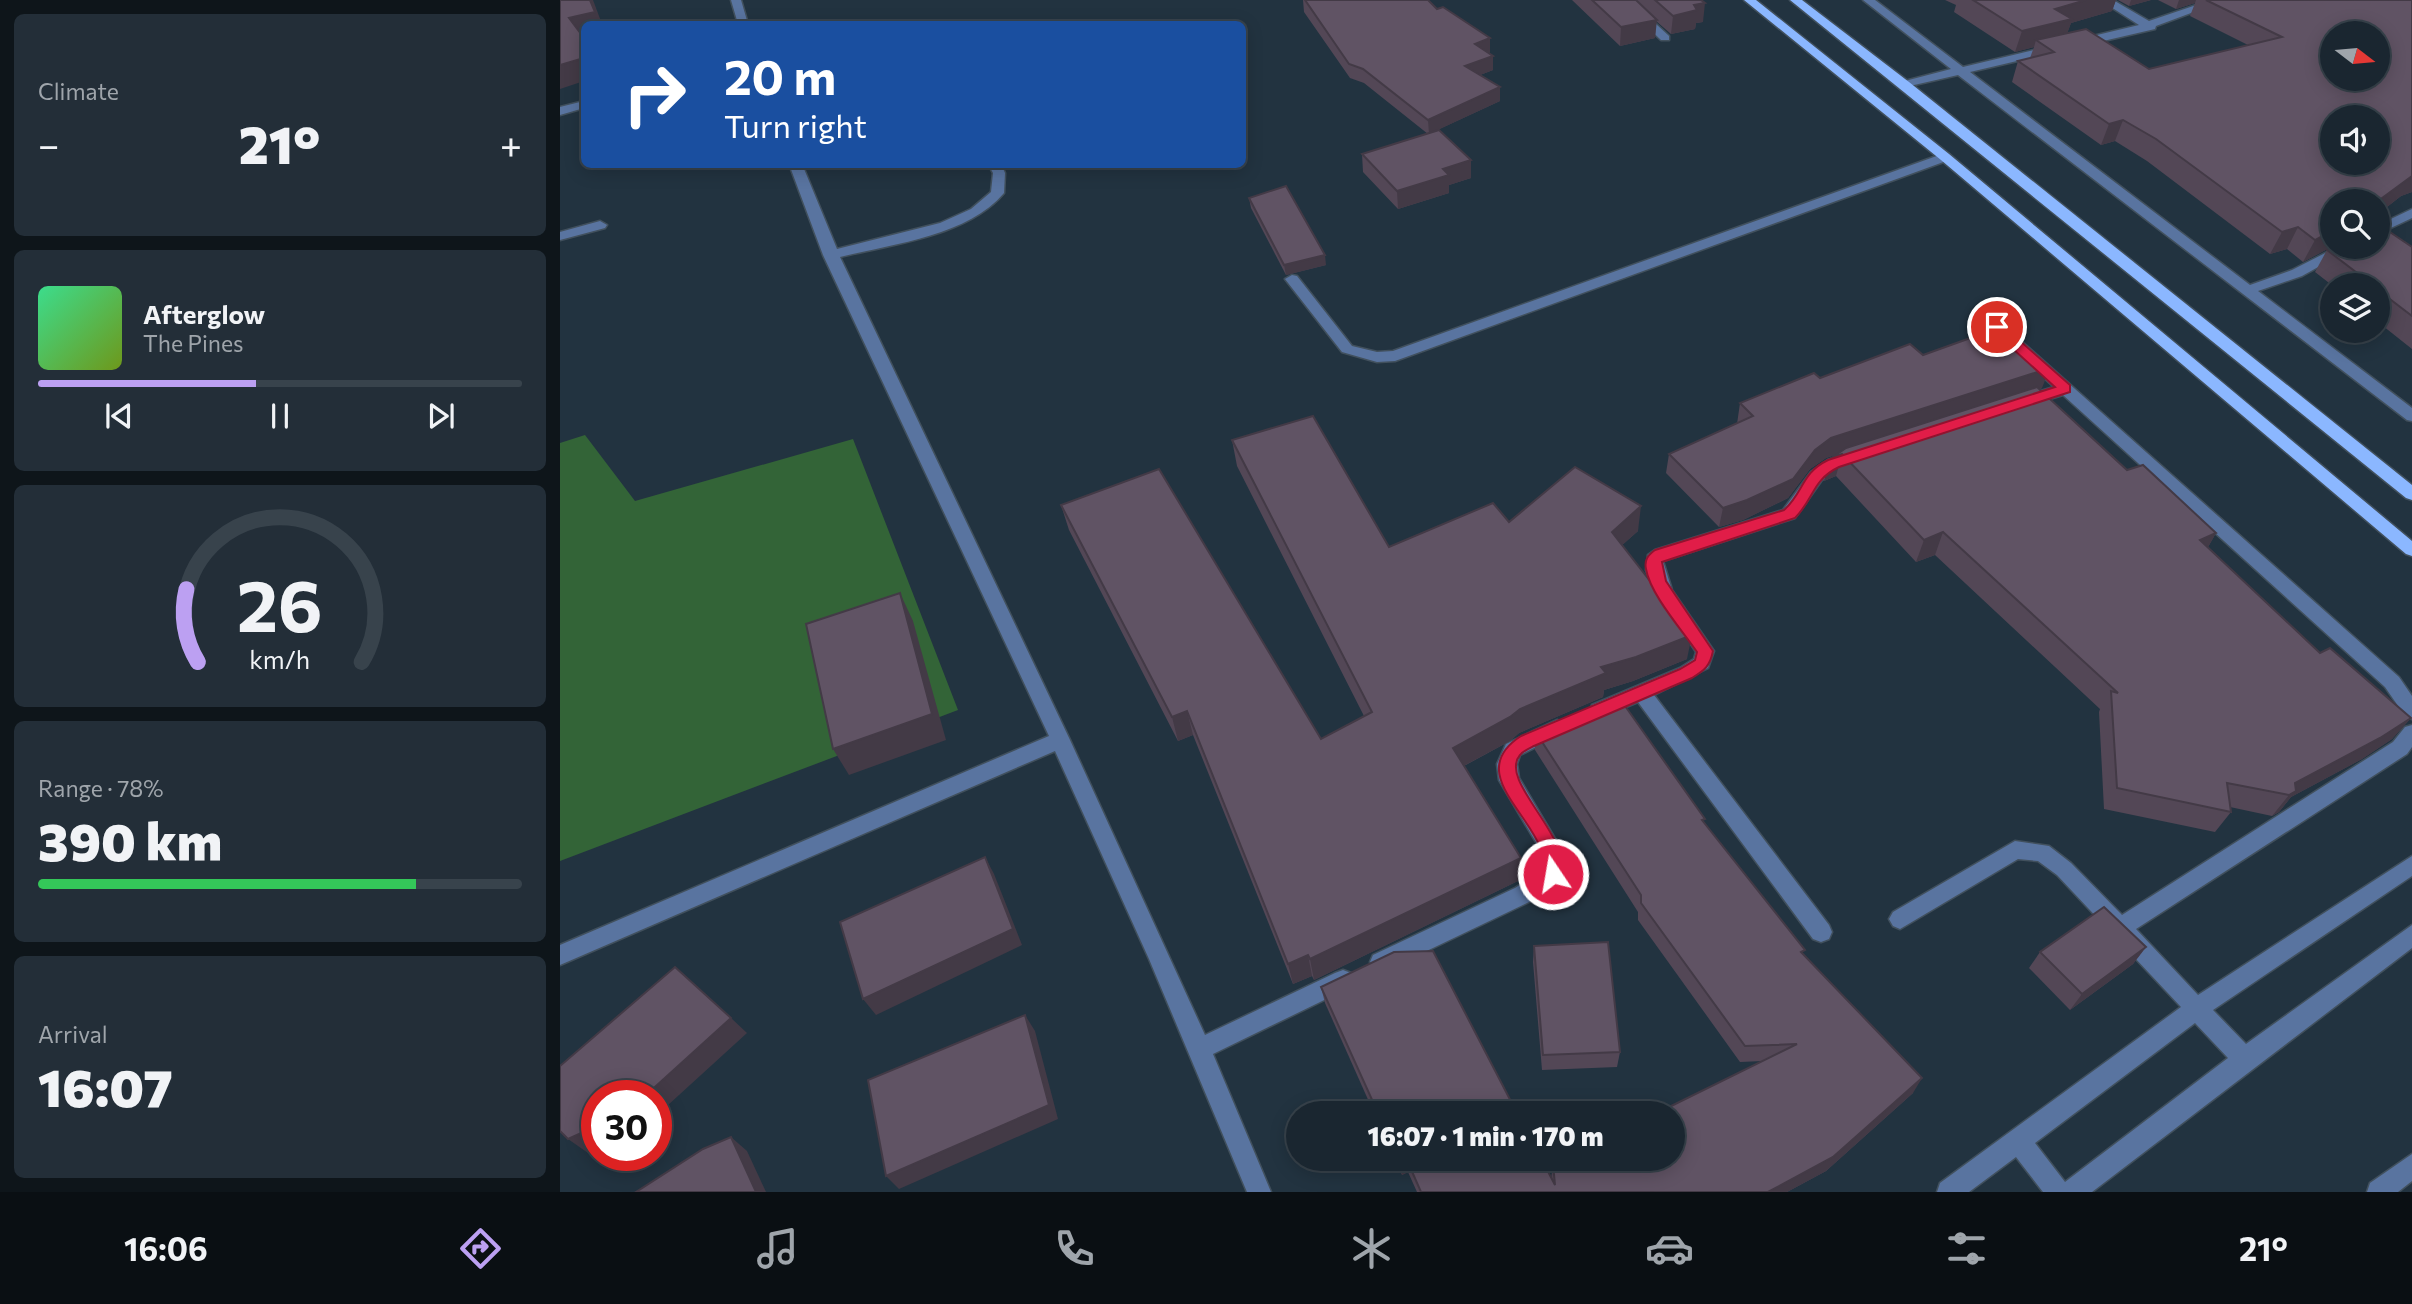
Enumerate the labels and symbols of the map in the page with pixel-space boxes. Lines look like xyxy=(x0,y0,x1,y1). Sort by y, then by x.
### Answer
north arrow xyxy=(2320,21,2390,91)
pin xyxy=(1967,297,2027,357)
position arrow xyxy=(1516,837,1590,911)
speed limit sign: 30 xyxy=(581,1080,672,1171)

